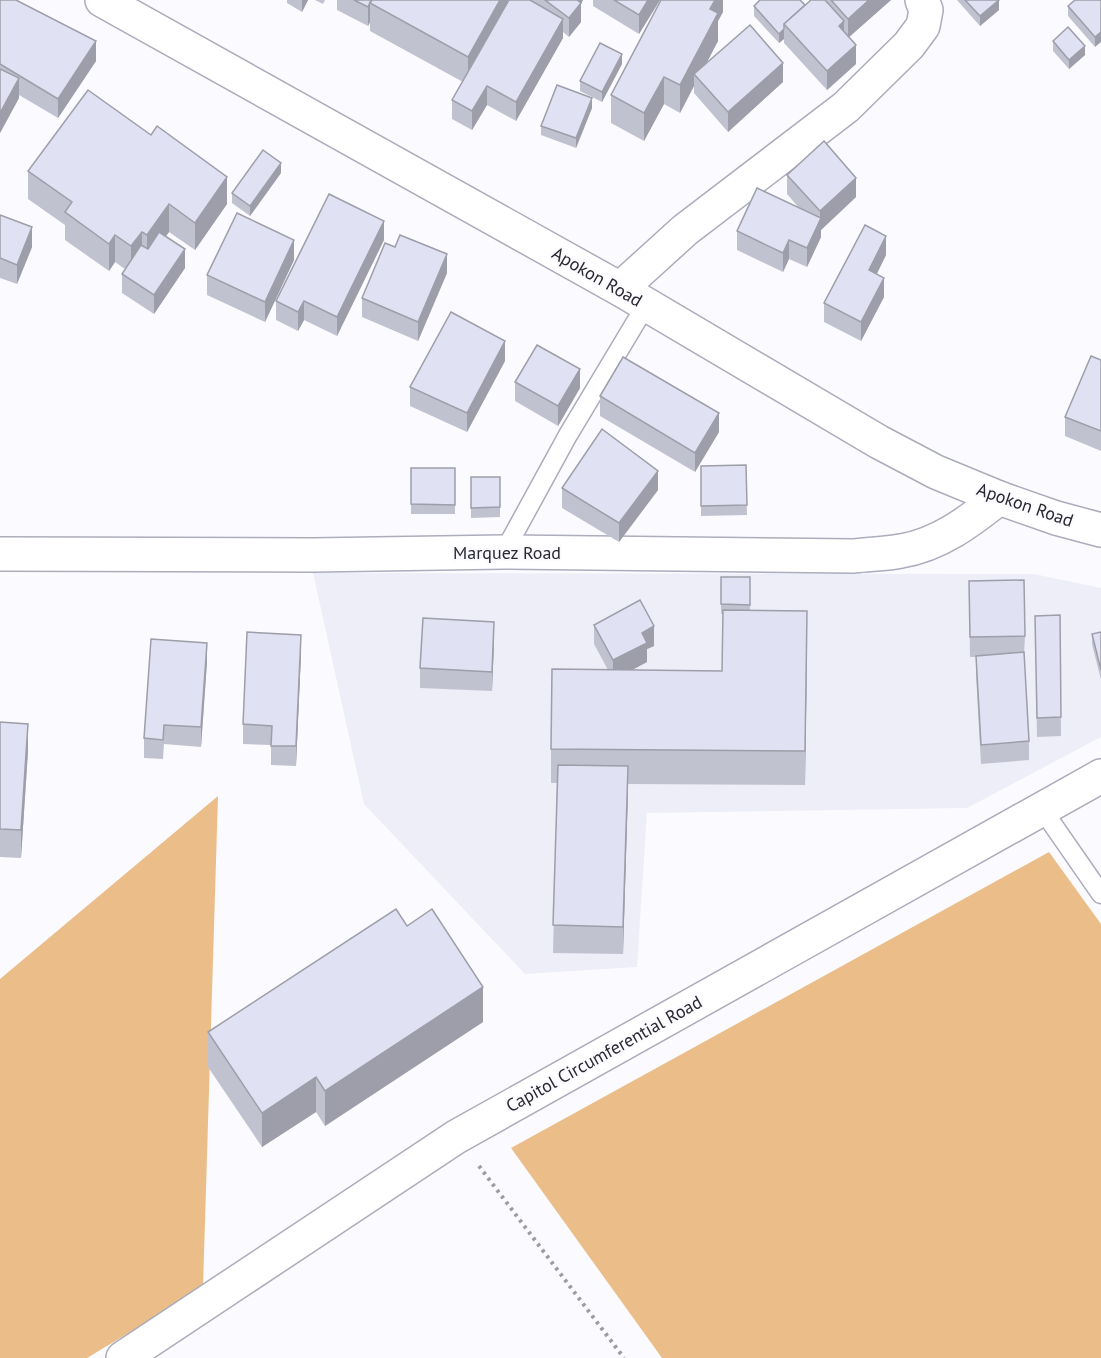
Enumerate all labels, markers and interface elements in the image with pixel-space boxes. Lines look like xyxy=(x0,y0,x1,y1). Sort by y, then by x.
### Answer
street label: Apokon Road xyxy=(548,241,647,312)
street label: Apokon Road xyxy=(974,477,1077,532)
street label: Marquez Road xyxy=(453,541,561,564)
street label: Capitol Circumferential Road xyxy=(502,990,706,1117)

